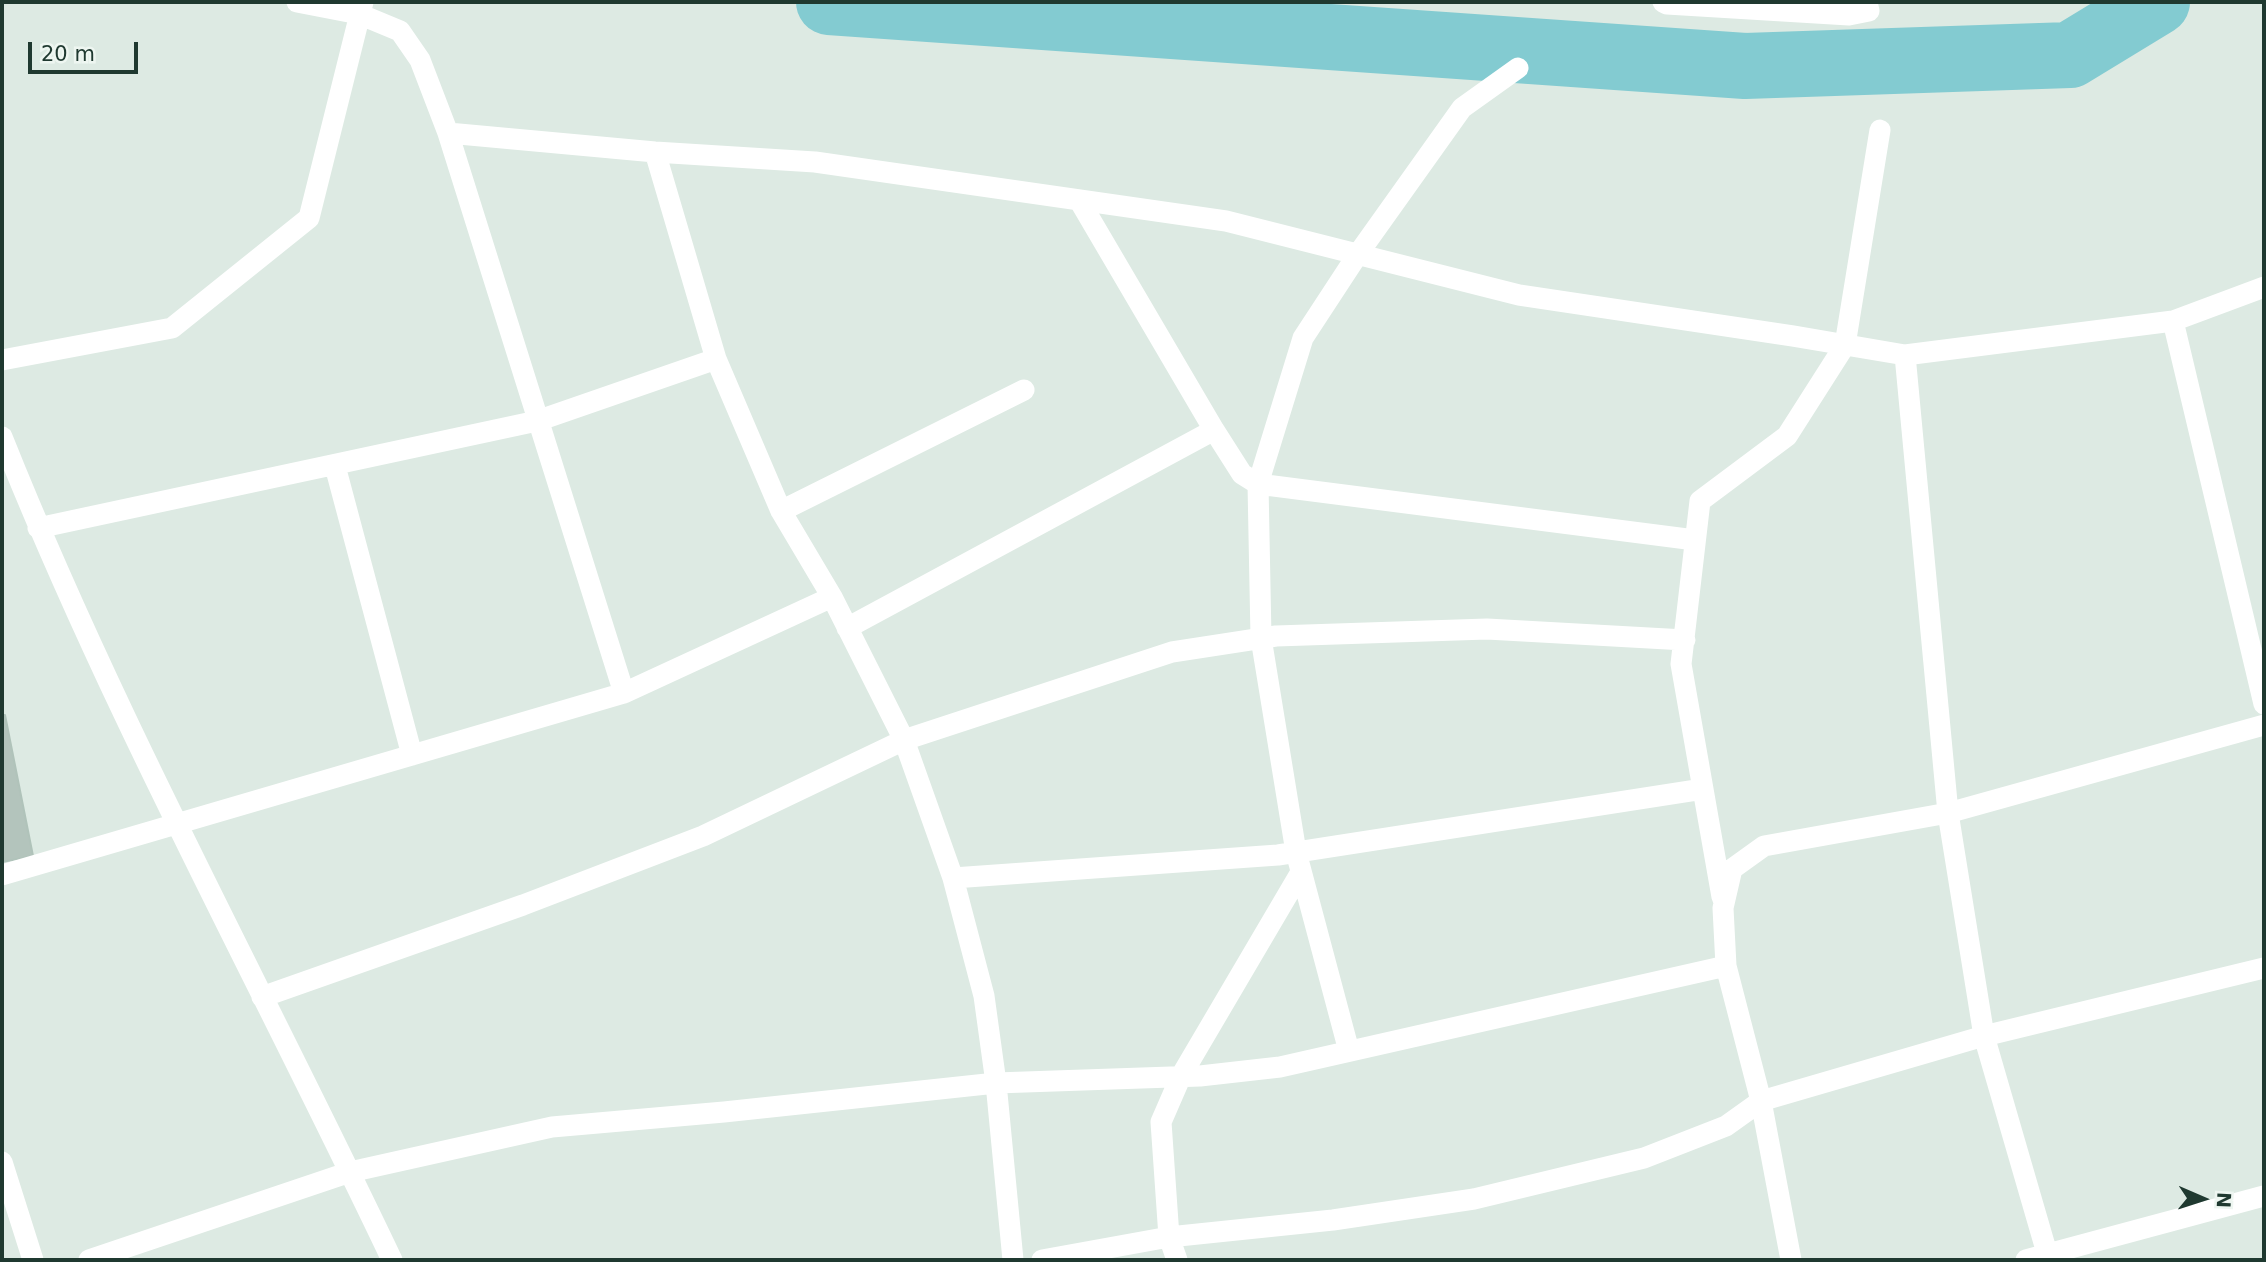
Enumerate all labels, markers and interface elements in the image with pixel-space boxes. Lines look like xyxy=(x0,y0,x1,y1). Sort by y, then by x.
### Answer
scale bar xyxy=(32,28,142,72)
text: 20 m xyxy=(41,42,95,66)
north arrow xyxy=(2168,1164,2238,1234)
text: N xyxy=(2213,1192,2235,1209)

